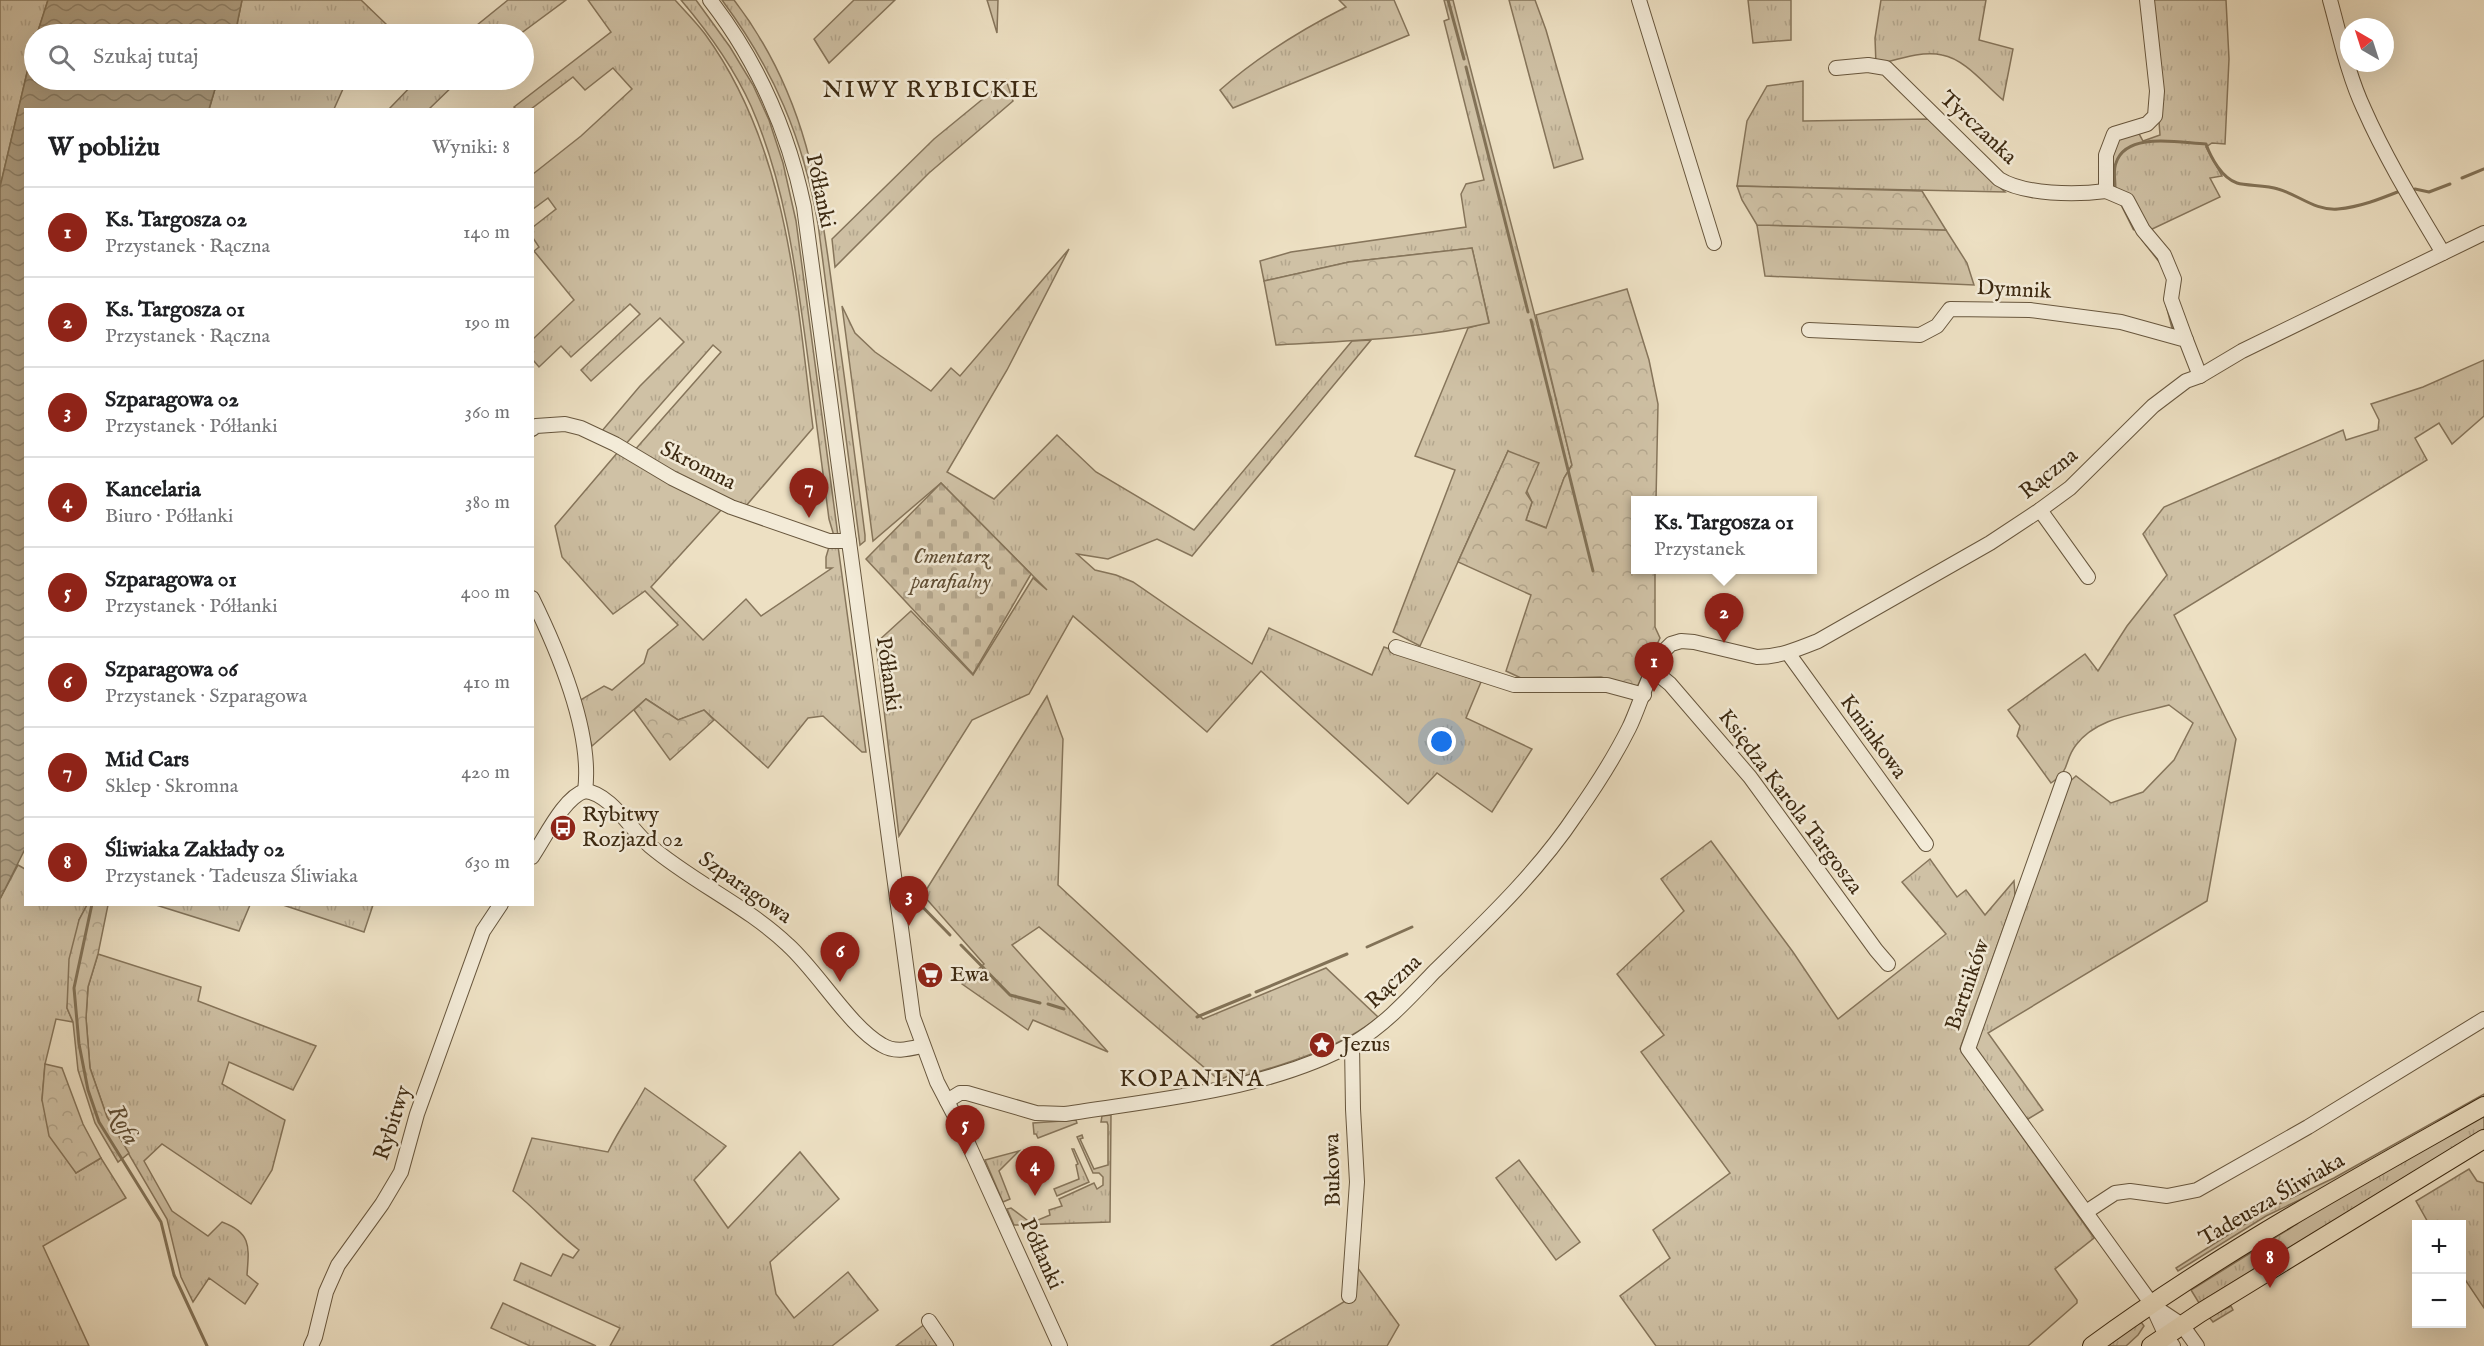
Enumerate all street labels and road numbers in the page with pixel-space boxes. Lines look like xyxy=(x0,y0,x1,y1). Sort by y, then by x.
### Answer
street label: Tyrczanka xyxy=(1933,85,2023,171)
street label: Półłanki xyxy=(799,151,842,231)
street label: Dymnik xyxy=(1976,274,2052,306)
street label: Skromna xyxy=(655,435,741,497)
street label: Rączna xyxy=(2014,442,2084,506)
street label: Półłanki xyxy=(869,635,907,713)
street label: Kminkowa xyxy=(1833,689,1913,785)
street label: Księdza Karola Targosza xyxy=(1711,704,1869,900)
street label: Szparagowa xyxy=(693,846,798,931)
street label: Bartników xyxy=(1939,935,1997,1034)
street label: Rączna xyxy=(1360,948,1428,1015)
street label: Rybitwy xyxy=(368,1082,418,1164)
street label: Bukowa xyxy=(1318,1133,1348,1207)
street label: Tadeusza Śliwiaka xyxy=(2194,1147,2350,1253)
street label: Półłanki xyxy=(1013,1214,1069,1294)

